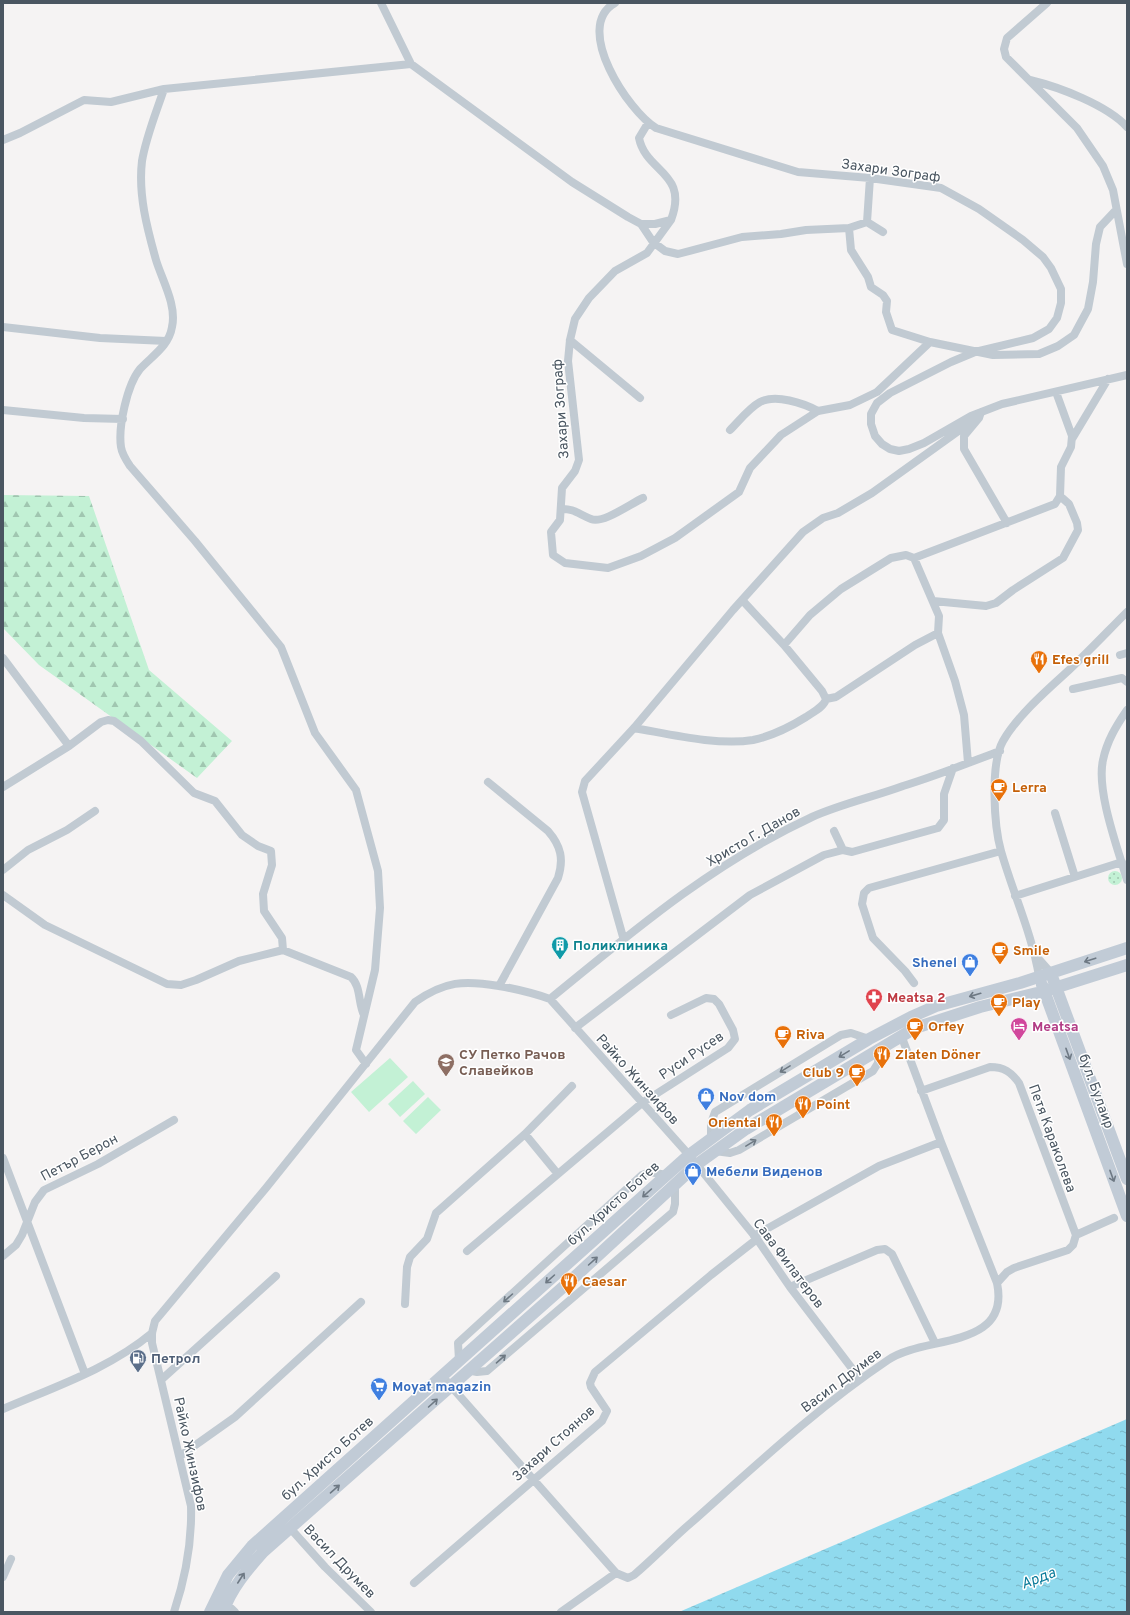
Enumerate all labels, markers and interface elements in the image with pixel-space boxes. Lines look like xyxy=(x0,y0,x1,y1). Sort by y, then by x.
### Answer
street label: Захари Зограф xyxy=(840,156,942,187)
street label: Захари Зограф xyxy=(550,358,573,460)
restaurant icon: Efes grill xyxy=(1029,649,1049,674)
place label: Efes grill xyxy=(1052,652,1109,669)
cafe icon: Lerra xyxy=(989,777,1009,802)
place label: Lerra xyxy=(1012,780,1047,797)
street label: Христо Г. Данов xyxy=(704,803,804,871)
building icon: Поликлиника xyxy=(550,935,570,960)
place label: Поликлиника xyxy=(573,938,668,955)
cafe icon: Smile xyxy=(990,940,1010,965)
place label: Smile xyxy=(1013,943,1050,960)
shop icon: Shenel xyxy=(960,952,980,977)
place label: Shenel xyxy=(912,955,957,972)
one-way arrow xyxy=(1084,957,1097,964)
pharmacy icon: Meatsa 2 xyxy=(864,987,884,1012)
place label: Meatsa 2 xyxy=(887,990,946,1007)
one-way arrow xyxy=(969,992,982,999)
cafe icon: Play xyxy=(989,992,1009,1017)
place label: Play xyxy=(1012,995,1041,1012)
cafe icon: Orfey xyxy=(905,1016,925,1041)
hotel icon: Meatsa xyxy=(1009,1016,1029,1041)
place label: Orfey xyxy=(928,1019,964,1036)
place label: Meatsa xyxy=(1032,1019,1079,1036)
cafe icon: Riva xyxy=(773,1024,793,1049)
place label: Riva xyxy=(796,1027,825,1044)
street label: Руси Русев xyxy=(656,1028,727,1084)
street label: Райко Жинзифов xyxy=(592,1031,682,1129)
restaurant icon: Zlaten Döner xyxy=(872,1044,892,1069)
place label: СУ Петко Рачов Славейков xyxy=(459,1047,565,1080)
place label: Zlaten Döner xyxy=(895,1047,981,1064)
one-way arrow xyxy=(1064,1047,1072,1059)
one-way arrow xyxy=(838,1050,850,1058)
school or university icon: СУ Петко Рачов Славейков xyxy=(436,1052,456,1077)
street label: бул. Булаир xyxy=(1074,1052,1117,1131)
cafe icon: Club 9 xyxy=(847,1062,867,1087)
one-way arrow xyxy=(780,1065,791,1073)
place label: Club 9 xyxy=(803,1065,844,1082)
street label: Петя Караколева xyxy=(1024,1082,1079,1195)
shop icon: Nov dom xyxy=(696,1086,716,1111)
place label: Nov dom xyxy=(719,1089,776,1106)
restaurant icon: Point xyxy=(793,1094,813,1119)
place label: Point xyxy=(816,1097,850,1114)
restaurant icon: Oriental xyxy=(764,1112,784,1137)
place label: Oriental xyxy=(708,1115,761,1132)
street label: Петър Берон xyxy=(38,1131,121,1186)
one-way arrow xyxy=(745,1139,757,1147)
street label: бул. Христо Ботев xyxy=(564,1158,664,1250)
shop icon: Мебели Виденов xyxy=(683,1161,703,1186)
place label: Мебели Виденов xyxy=(706,1164,823,1181)
one-way arrow xyxy=(1109,1169,1117,1181)
one-way arrow xyxy=(642,1188,652,1197)
street label: Сава Филатеров xyxy=(748,1216,827,1312)
one-way arrow xyxy=(587,1256,598,1265)
restaurant icon: Caesar xyxy=(559,1271,579,1296)
place label: Caesar xyxy=(582,1274,627,1291)
one-way arrow xyxy=(545,1275,555,1284)
one-way arrow xyxy=(502,1293,513,1302)
street label: Васил Друмев xyxy=(798,1345,885,1417)
fuel station icon: Петрол xyxy=(128,1348,148,1373)
place label: Петрол xyxy=(151,1351,201,1368)
one-way arrow xyxy=(496,1354,507,1363)
supermarket icon: Moyat magazin xyxy=(369,1376,389,1401)
place label: Moyat magazin xyxy=(392,1379,491,1396)
street label: Райко Жинзифов xyxy=(169,1396,210,1513)
one-way arrow xyxy=(427,1398,438,1407)
street label: Захари Стоянов xyxy=(509,1402,599,1486)
street label: бул. Христо Ботев xyxy=(278,1413,378,1505)
one-way arrow xyxy=(330,1484,340,1493)
street label: Васил Друмев xyxy=(299,1521,379,1603)
water label: Арда xyxy=(1019,1564,1059,1595)
one-way arrow xyxy=(237,1573,245,1584)

